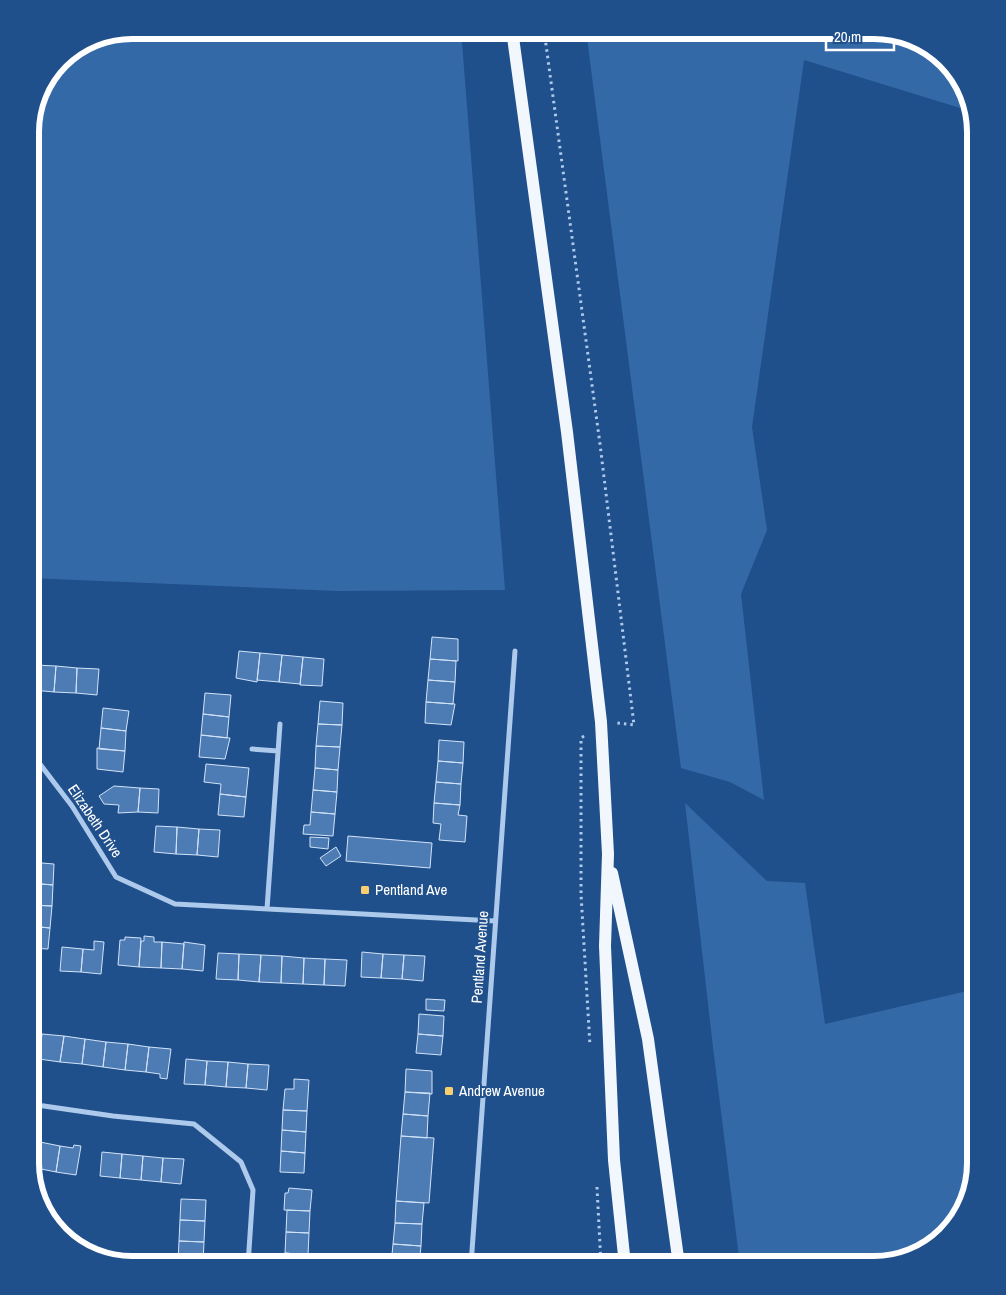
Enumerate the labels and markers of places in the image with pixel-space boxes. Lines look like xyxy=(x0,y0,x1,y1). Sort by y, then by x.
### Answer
place label: Pentland Ave xyxy=(375,879,447,900)
marker: Pentland Ave xyxy=(359,884,371,896)
place label: Andrew Avenue xyxy=(458,1080,545,1101)
marker: Andrew Avenue xyxy=(443,1085,455,1097)

